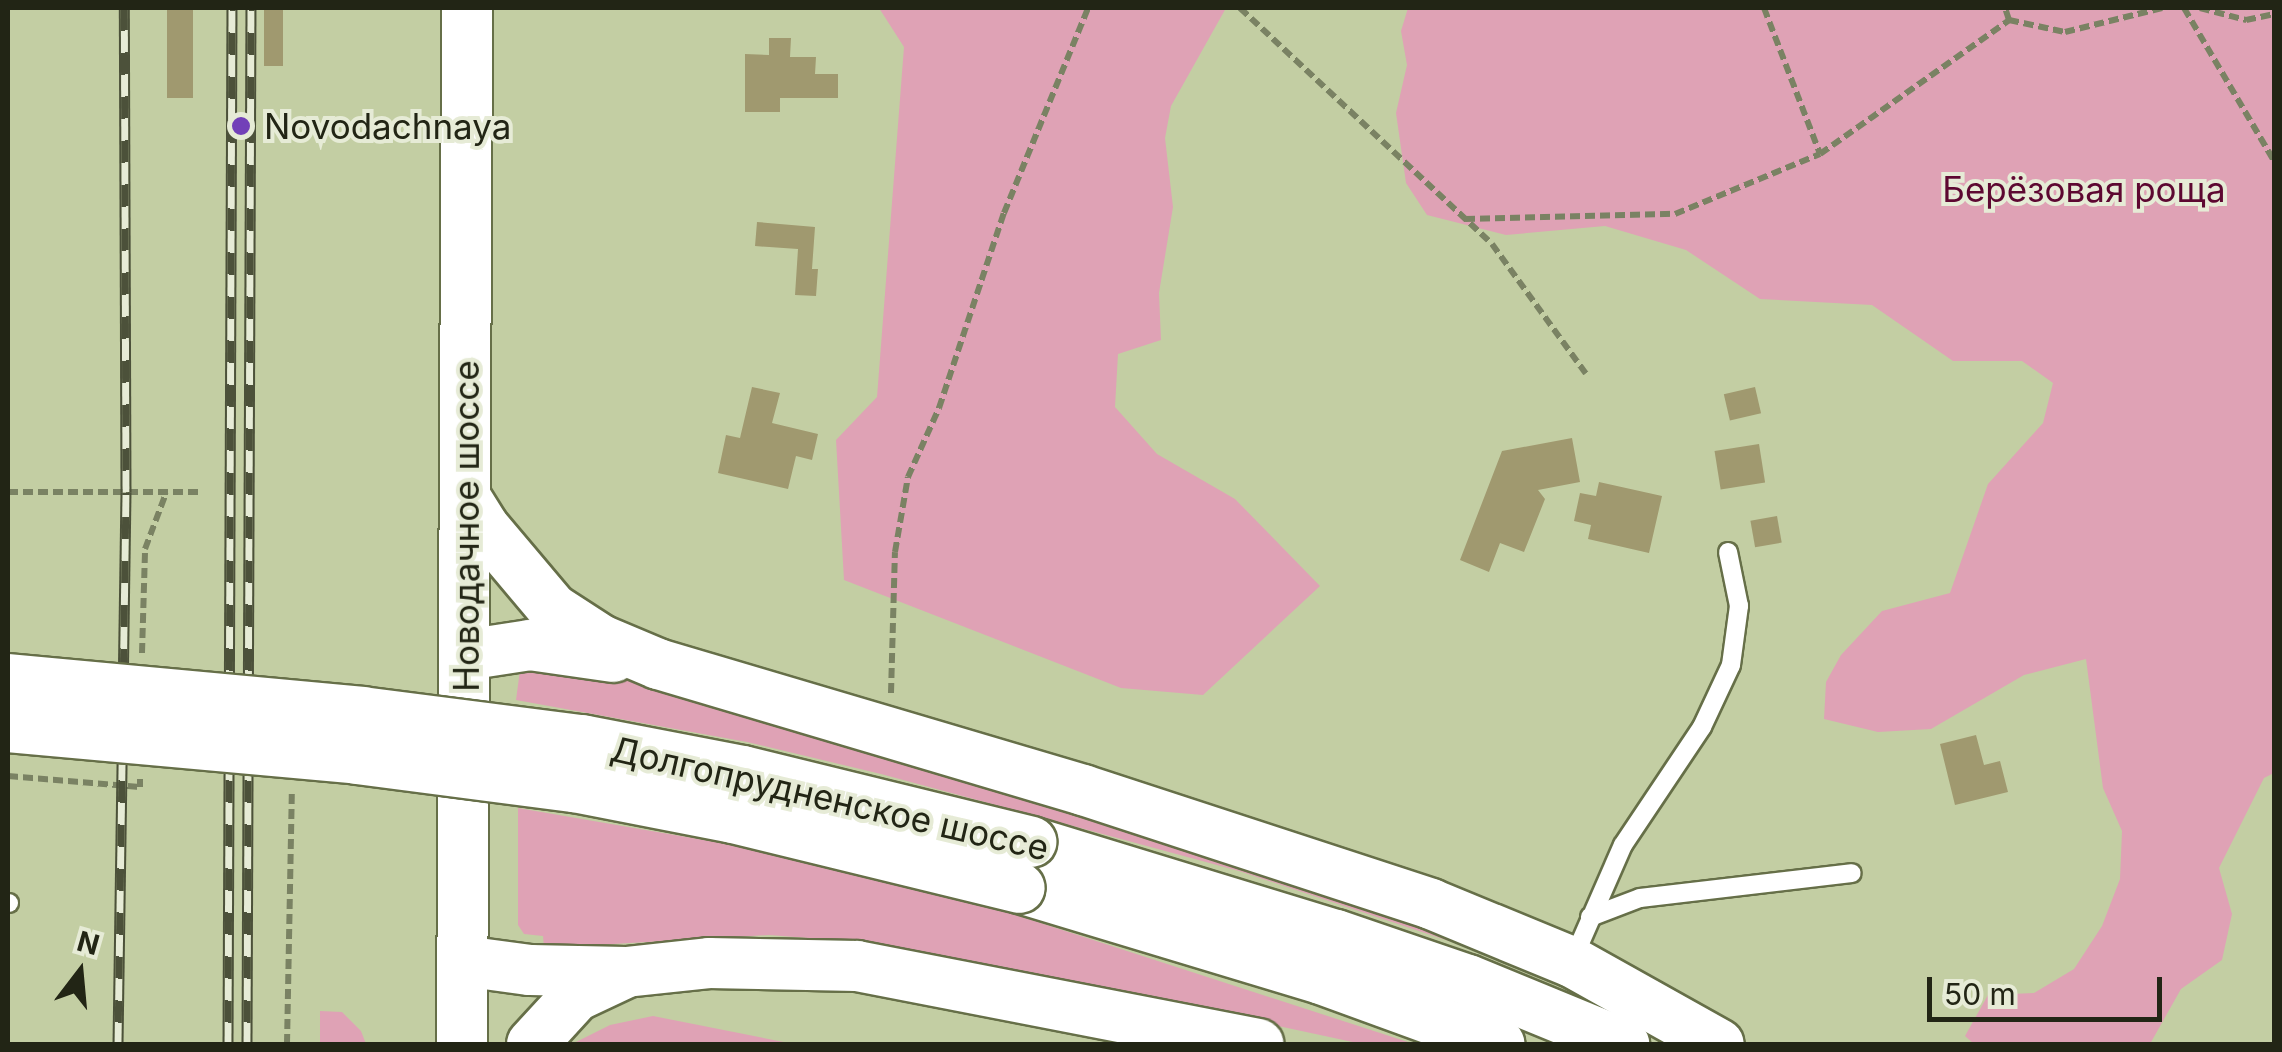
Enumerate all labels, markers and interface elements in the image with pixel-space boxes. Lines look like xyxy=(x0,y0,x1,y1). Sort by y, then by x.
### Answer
place label: Novodachnaya xyxy=(264,105,511,147)
marker: Novodachnaya xyxy=(228,113,254,139)
park label: Берёзовая роща xyxy=(1942,168,2226,210)
street label: Новодачное шоссе xyxy=(445,360,487,692)
street label: Долгопрудненское шоссе xyxy=(607,727,1053,869)
north arrow xyxy=(30,922,130,1022)
text: N xyxy=(73,924,103,962)
scale bar xyxy=(1932,957,2167,1019)
text: 50 m xyxy=(1944,976,2016,1012)

